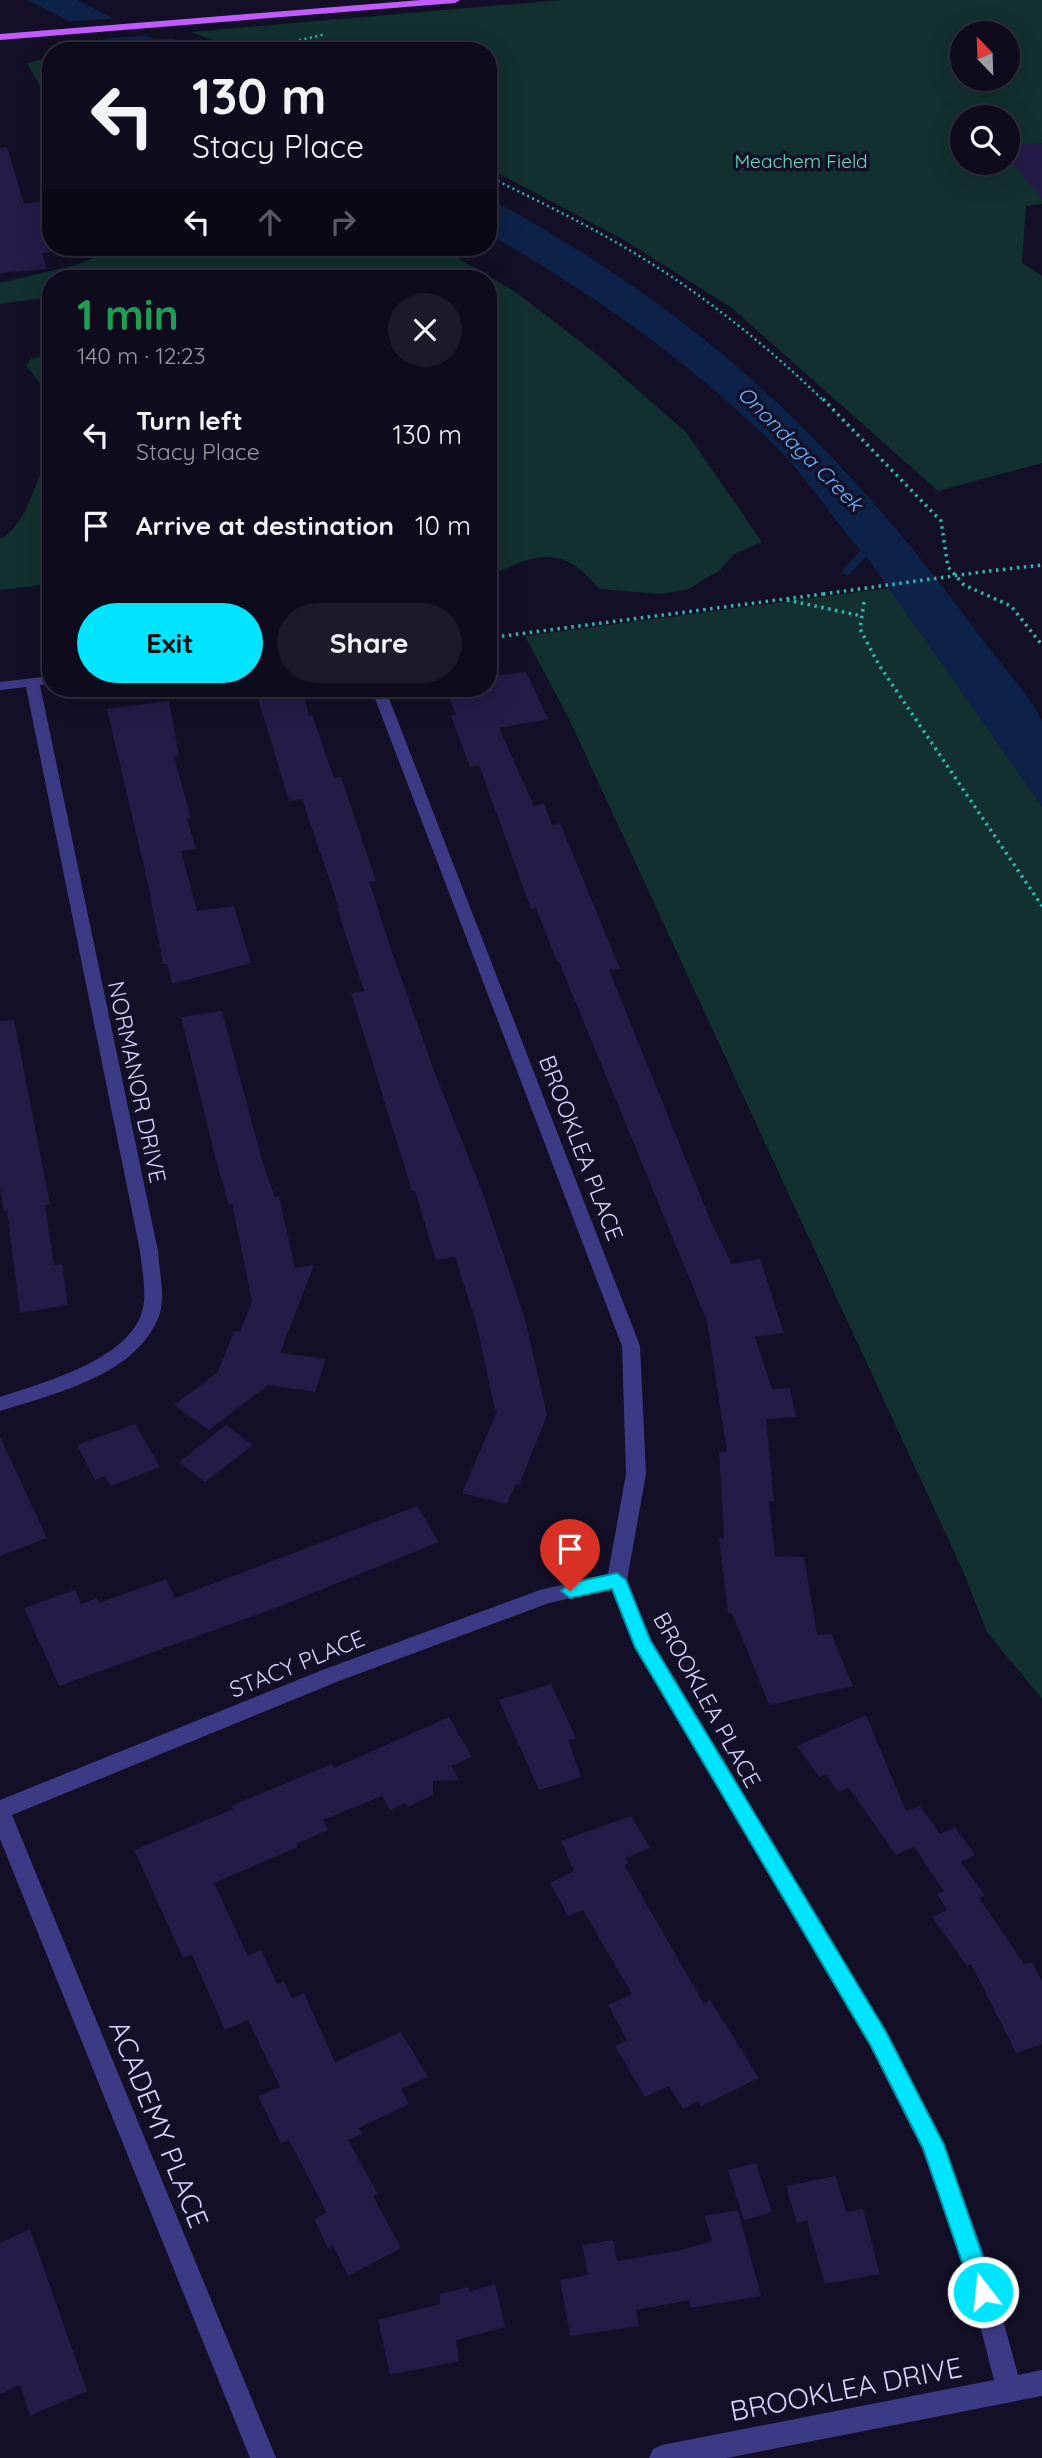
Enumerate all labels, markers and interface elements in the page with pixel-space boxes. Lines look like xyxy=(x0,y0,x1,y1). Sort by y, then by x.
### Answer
north arrow xyxy=(950,21,1020,91)
map controls xyxy=(950,21,1020,175)
text: 130 m xyxy=(192,65,326,126)
icon: left xyxy=(77,70,168,161)
button: search xyxy=(950,105,1020,175)
text: Stacy Place xyxy=(192,126,364,166)
park label: Meachem Field xyxy=(734,149,868,173)
icon: left xyxy=(178,203,216,241)
icon: ahead xyxy=(251,203,289,241)
icon: right xyxy=(324,203,362,241)
text: 1 min xyxy=(77,288,179,341)
button: close xyxy=(388,293,462,367)
text: 140 m · 12:23 xyxy=(77,341,206,370)
water label: Onondaga Creek xyxy=(733,380,870,518)
text: Turn left xyxy=(136,404,243,437)
icon: left xyxy=(77,416,115,454)
text: 130 m xyxy=(392,418,462,451)
text: Stacy Place xyxy=(136,437,260,466)
icon: arrive xyxy=(77,507,115,545)
text: Arrive at destination xyxy=(136,509,394,542)
text: 10 m xyxy=(415,509,471,542)
button: Exit xyxy=(77,603,263,683)
button: Share xyxy=(277,603,462,683)
street label: NORMANOR DRIVE xyxy=(102,978,173,1186)
street label: BROOKLEA PLACE xyxy=(533,1051,630,1245)
pin xyxy=(540,1519,600,1591)
icon: arrive xyxy=(551,1530,589,1568)
street label: BROOKLEA PLACE xyxy=(647,1607,768,1793)
street label: STACY PLACE xyxy=(225,1623,369,1704)
street label: ACADEMY PLACE xyxy=(102,2015,217,2233)
position arrow xyxy=(946,2255,1020,2329)
street label: BROOKLEA DRIVE xyxy=(727,2349,965,2428)

